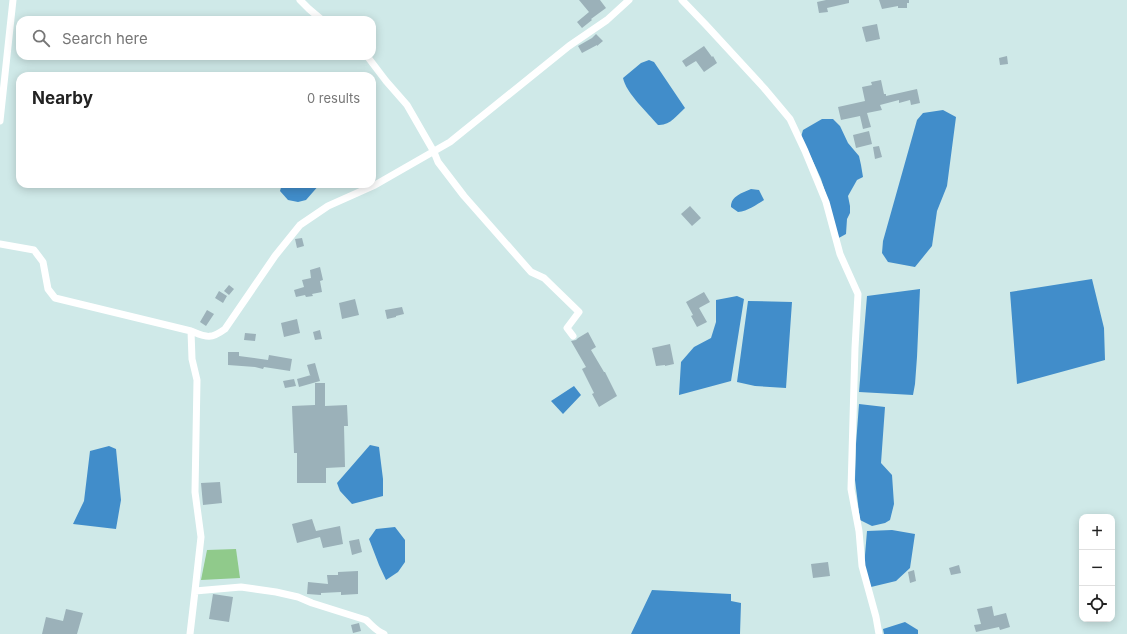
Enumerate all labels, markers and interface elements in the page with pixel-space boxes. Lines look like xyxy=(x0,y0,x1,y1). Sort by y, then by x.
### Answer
search box xyxy=(16,16,376,60)
icon: search xyxy=(30,27,52,49)
text: Search here xyxy=(62,29,148,48)
text: Nearby xyxy=(32,88,93,108)
text: 0 results xyxy=(307,90,360,106)
map controls xyxy=(1079,514,1115,622)
button: + xyxy=(1079,514,1115,550)
button: − xyxy=(1079,550,1115,586)
button: locate xyxy=(1079,586,1115,622)

